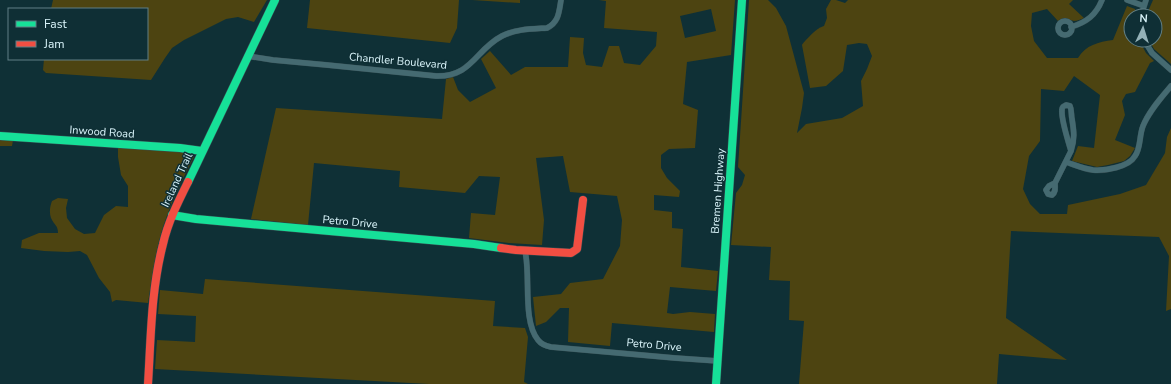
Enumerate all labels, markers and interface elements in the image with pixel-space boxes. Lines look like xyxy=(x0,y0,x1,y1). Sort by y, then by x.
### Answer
legend xyxy=(8,8,148,60)
north arrow xyxy=(1123,8,1163,48)
text: N xyxy=(1139,11,1148,26)
text: Fast xyxy=(44,16,67,32)
text: Jam xyxy=(43,36,65,52)
street label: Chandler Boulevard xyxy=(348,49,448,73)
street label: Inwood Road xyxy=(69,122,135,142)
street label: Bremen Highway xyxy=(708,147,728,234)
street label: Ireland Trail xyxy=(158,150,196,210)
street label: Petro Drive xyxy=(322,212,378,232)
street label: Petro Drive xyxy=(626,335,682,355)

